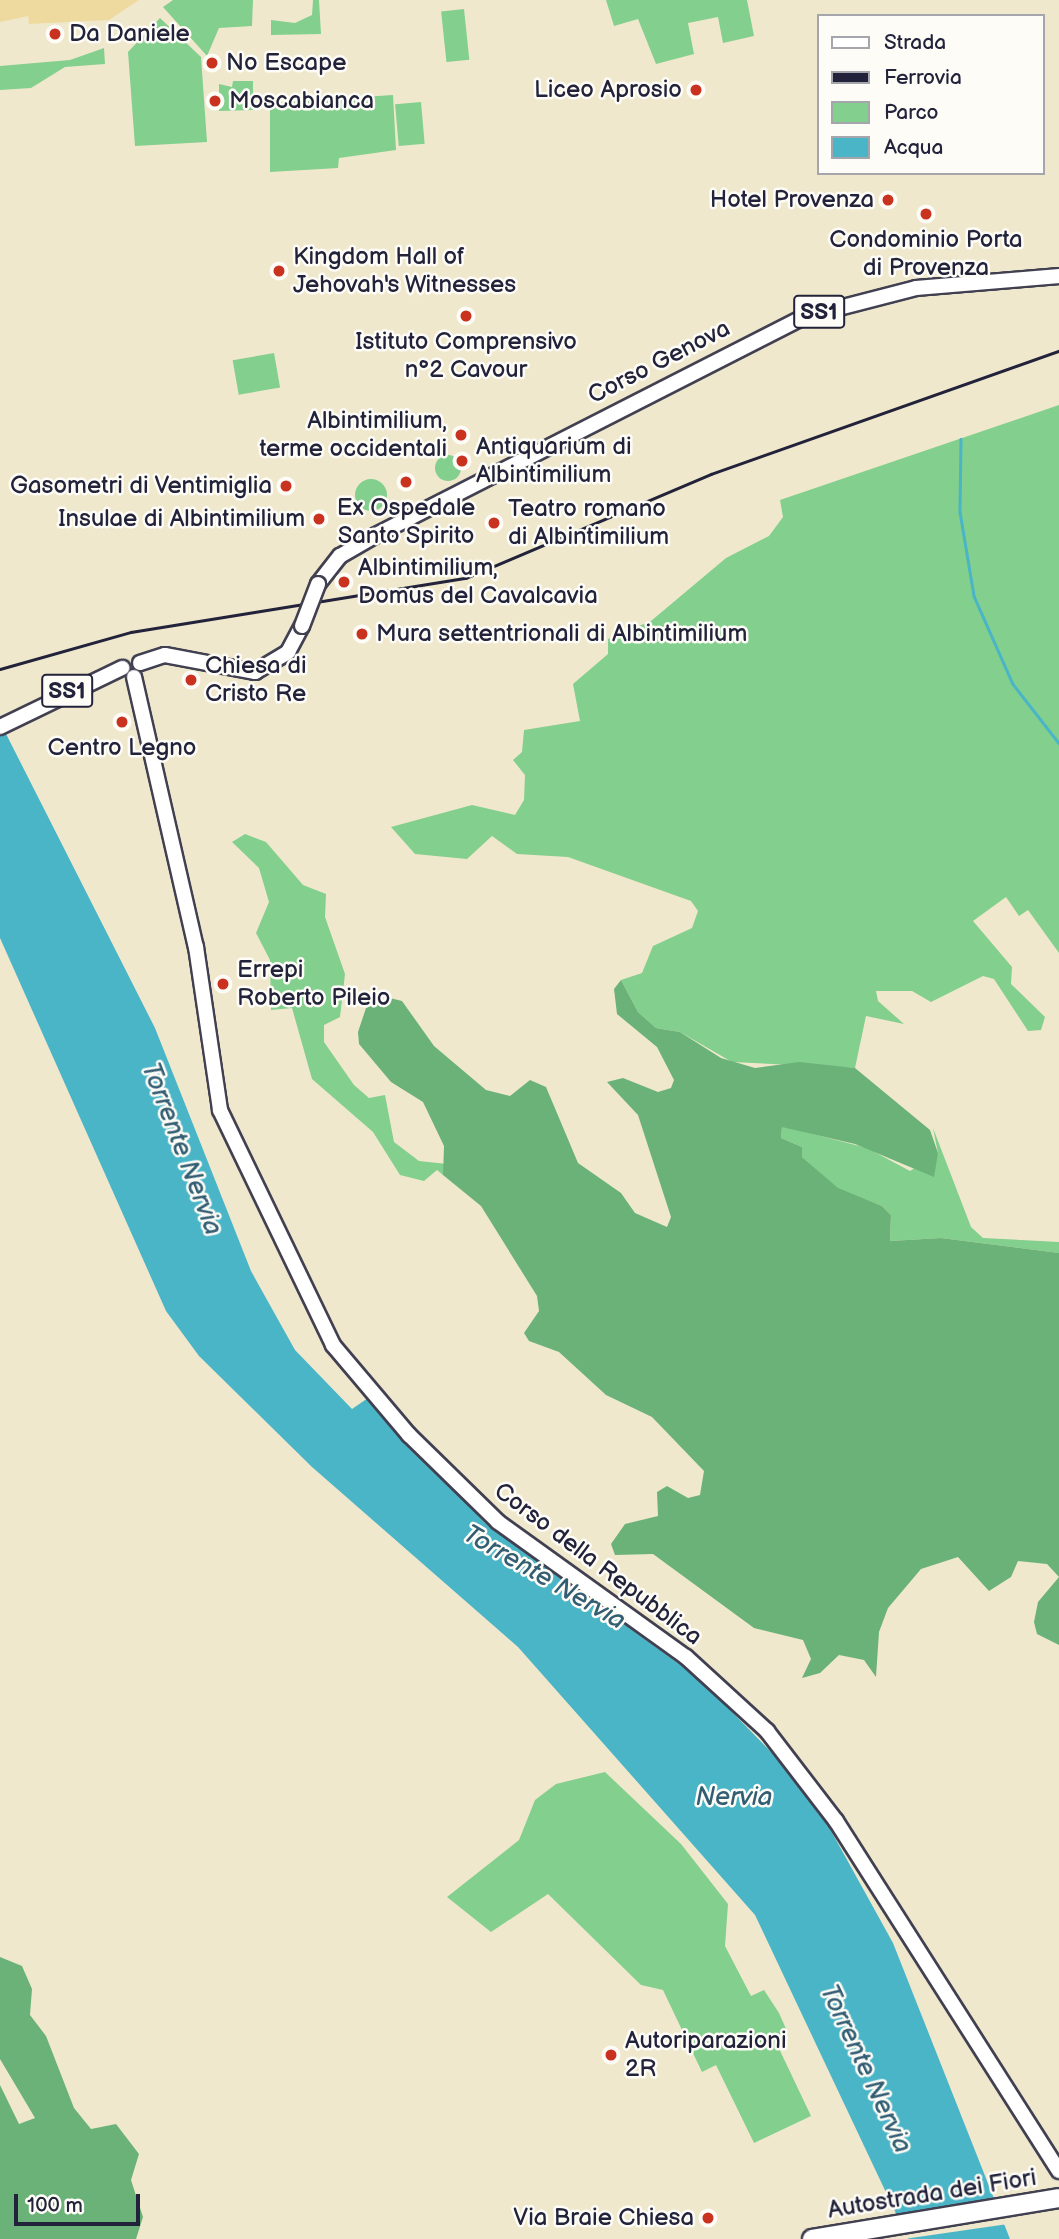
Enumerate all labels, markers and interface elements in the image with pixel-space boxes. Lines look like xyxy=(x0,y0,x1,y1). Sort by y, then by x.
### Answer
legend xyxy=(818,14,1045,175)
place label: Da Daniele xyxy=(69,20,190,48)
marker: Da Daniele xyxy=(47,26,63,42)
text: Strada xyxy=(884,30,946,55)
place label: No Escape xyxy=(226,49,346,77)
marker: No Escape xyxy=(204,55,220,71)
text: Ferrovia xyxy=(884,65,962,90)
place label: Liceo Aprosio xyxy=(534,76,682,104)
marker: Liceo Aprosio xyxy=(688,82,704,98)
place label: Moscabianca xyxy=(229,87,374,115)
marker: Moscabianca xyxy=(207,93,223,109)
text: Parco xyxy=(884,100,939,125)
text: Acqua xyxy=(884,135,943,160)
place label: Hotel Provenza xyxy=(710,186,874,214)
marker: Hotel Provenza xyxy=(880,192,896,208)
marker: Condominio Porta di Provenza xyxy=(918,206,934,222)
place label: Condominio Porta di Provenza xyxy=(829,226,1023,282)
place label: Kingdom Hall of Jehovah's Witnesses xyxy=(293,243,517,299)
marker: Kingdom Hall of Jehovah's Witnesses xyxy=(271,263,287,279)
road number: SS1 xyxy=(793,292,845,332)
marker: Istituto Comprensivo n°2 Cavour xyxy=(458,308,474,324)
street label: Corso Genova xyxy=(583,314,735,410)
place label: Istituto Comprensivo n°2 Cavour xyxy=(355,328,577,384)
place label: Albintimilium, terme occidentali xyxy=(259,407,447,463)
marker: Albintimilium, terme occidentali xyxy=(453,427,469,443)
place label: Antiquarium di Albintimilium xyxy=(476,433,631,489)
marker: Antiquarium di Albintimilium xyxy=(454,453,470,469)
place label: Gasometri di Ventimiglia xyxy=(9,472,272,500)
marker: Ex Ospedale Santo Spirito xyxy=(398,474,414,490)
marker: Gasometri di Ventimiglia xyxy=(278,478,294,494)
place label: Ex Ospedale Santo Spirito xyxy=(337,494,475,550)
place label: Teatro romano di Albintimilium xyxy=(508,495,669,551)
place label: Insulae di Albintimilium xyxy=(58,505,305,533)
marker: Insulae di Albintimilium xyxy=(311,511,327,527)
marker: Teatro romano di Albintimilium xyxy=(486,515,502,531)
place label: Albintimilium, Domus del Cavalcavia xyxy=(358,554,598,610)
marker: Albintimilium, Domus del Cavalcavia xyxy=(336,574,352,590)
place label: Mura settentrionali di Albintimilium xyxy=(376,620,747,648)
marker: Mura settentrionali di Albintimilium xyxy=(354,626,370,642)
place label: Chiesa di Cristo Re xyxy=(205,652,306,708)
road number: SS1 xyxy=(41,671,93,710)
marker: Chiesa di Cristo Re xyxy=(183,672,199,688)
marker: Centro Legno xyxy=(114,714,130,730)
place label: Centro Legno xyxy=(48,734,196,762)
place label: Errepi Roberto Pileio xyxy=(237,956,391,1012)
marker: Errepi Roberto Pileio xyxy=(215,976,231,992)
water label: Torrente Nervia xyxy=(134,1058,228,1240)
street label: Corso della Repubblica xyxy=(488,1476,708,1652)
water label: Torrente Nervia xyxy=(457,1519,631,1637)
water label: Nervia xyxy=(696,1782,772,1814)
water label: Torrente Nervia xyxy=(812,1980,918,2158)
place label: Autoriparazioni 2R xyxy=(625,2027,786,2083)
marker: Autoriparazioni 2R xyxy=(603,2047,619,2063)
street label: Autostrada dei Fiori xyxy=(826,2163,1038,2225)
scale bar xyxy=(18,2180,144,2224)
text: 100 m xyxy=(27,2193,83,2218)
place label: Via Braie Chiesa xyxy=(513,2204,694,2232)
marker: Via Braie Chiesa xyxy=(700,2210,716,2226)

